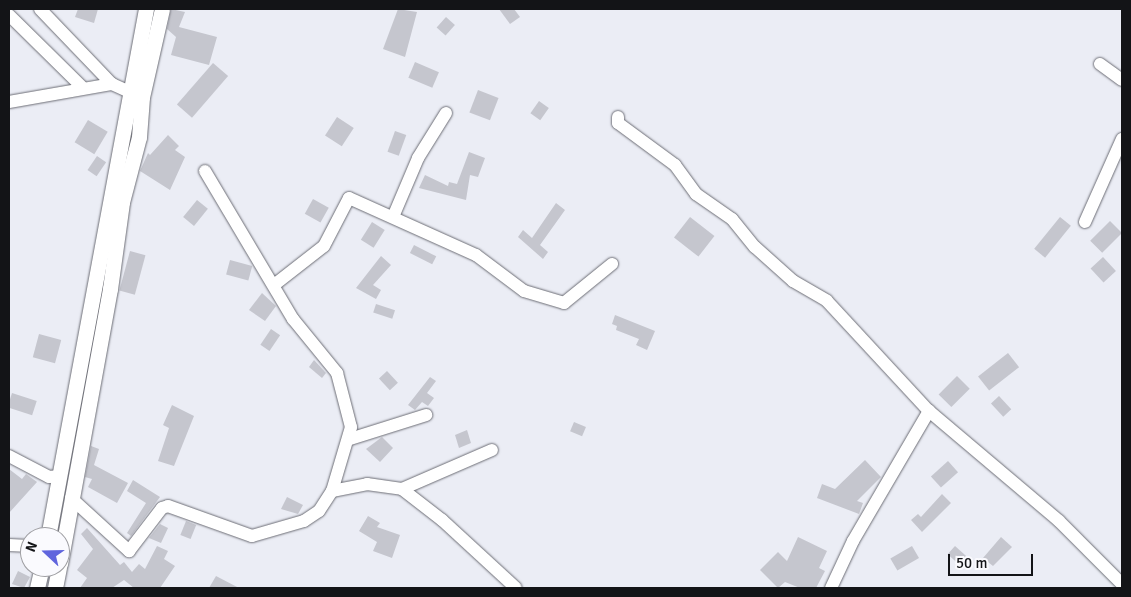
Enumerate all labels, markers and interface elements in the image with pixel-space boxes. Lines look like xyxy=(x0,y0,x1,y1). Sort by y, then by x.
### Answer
north arrow xyxy=(20,527,70,577)
text: N xyxy=(22,539,41,554)
scale bar xyxy=(951,544,1036,576)
text: 50 m xyxy=(956,554,987,572)

